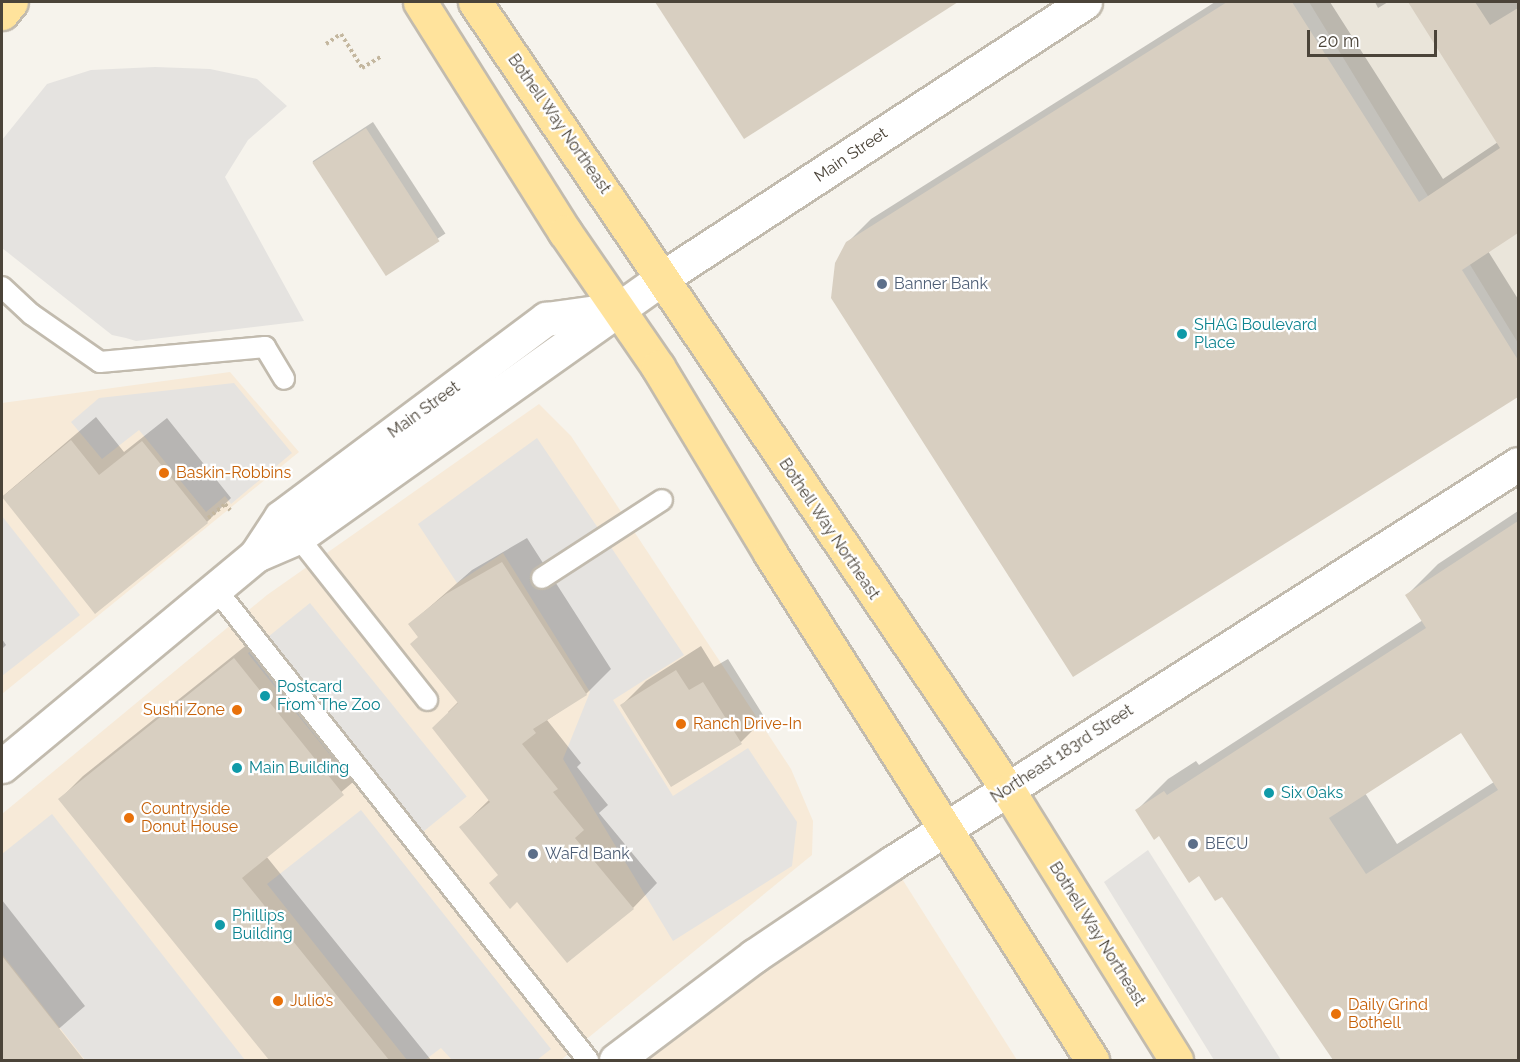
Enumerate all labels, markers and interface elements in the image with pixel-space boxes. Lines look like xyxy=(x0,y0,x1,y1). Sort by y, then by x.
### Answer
scale bar xyxy=(1310,18,1440,56)
text: 20 m xyxy=(1318,30,1360,51)
street label: Bothell Way Northeast xyxy=(503,50,615,198)
street label: Main Street xyxy=(811,124,891,186)
place label: Banner Bank xyxy=(894,274,988,294)
marker: Banner Bank xyxy=(875,277,889,291)
place label: SHAG Boulevard Place xyxy=(1194,315,1317,353)
marker: SHAG Boulevard Place xyxy=(1175,327,1189,341)
street label: Main Street xyxy=(384,378,464,442)
street label: Bothell Way Northeast xyxy=(774,454,884,604)
place label: Baskin-Robbins xyxy=(176,463,291,483)
marker: Baskin-Robbins xyxy=(157,466,171,480)
place label: Postcard From The Zoo xyxy=(277,677,381,715)
marker: Postcard From The Zoo xyxy=(258,689,272,703)
place label: Sushi Zone xyxy=(143,700,225,720)
street label: Northeast 183rd Street xyxy=(987,701,1137,807)
marker: Sushi Zone xyxy=(230,703,244,717)
place label: Ranch Drive-In xyxy=(693,714,802,734)
marker: Ranch Drive-In xyxy=(674,717,688,731)
place label: Main Building xyxy=(249,758,349,778)
marker: Main Building xyxy=(230,761,244,775)
place label: Six Oaks xyxy=(1281,783,1343,803)
marker: Six Oaks xyxy=(1262,786,1276,800)
place label: Countryside Donut House xyxy=(141,799,238,837)
marker: Countryside Donut House xyxy=(122,811,136,825)
place label: BECU xyxy=(1205,834,1248,854)
marker: BECU xyxy=(1186,837,1200,851)
place label: WaFd Bank xyxy=(545,844,630,864)
marker: WaFd Bank xyxy=(526,847,540,861)
street label: Bothell Way Northeast xyxy=(1045,858,1149,1010)
place label: Phillips Building xyxy=(232,906,293,944)
marker: Phillips Building xyxy=(213,918,227,932)
place label: Julio’s xyxy=(290,991,333,1011)
marker: Julio’s xyxy=(271,994,285,1008)
place label: Daily Grind Bothell xyxy=(1348,995,1428,1033)
marker: Daily Grind Bothell xyxy=(1329,1007,1343,1021)

